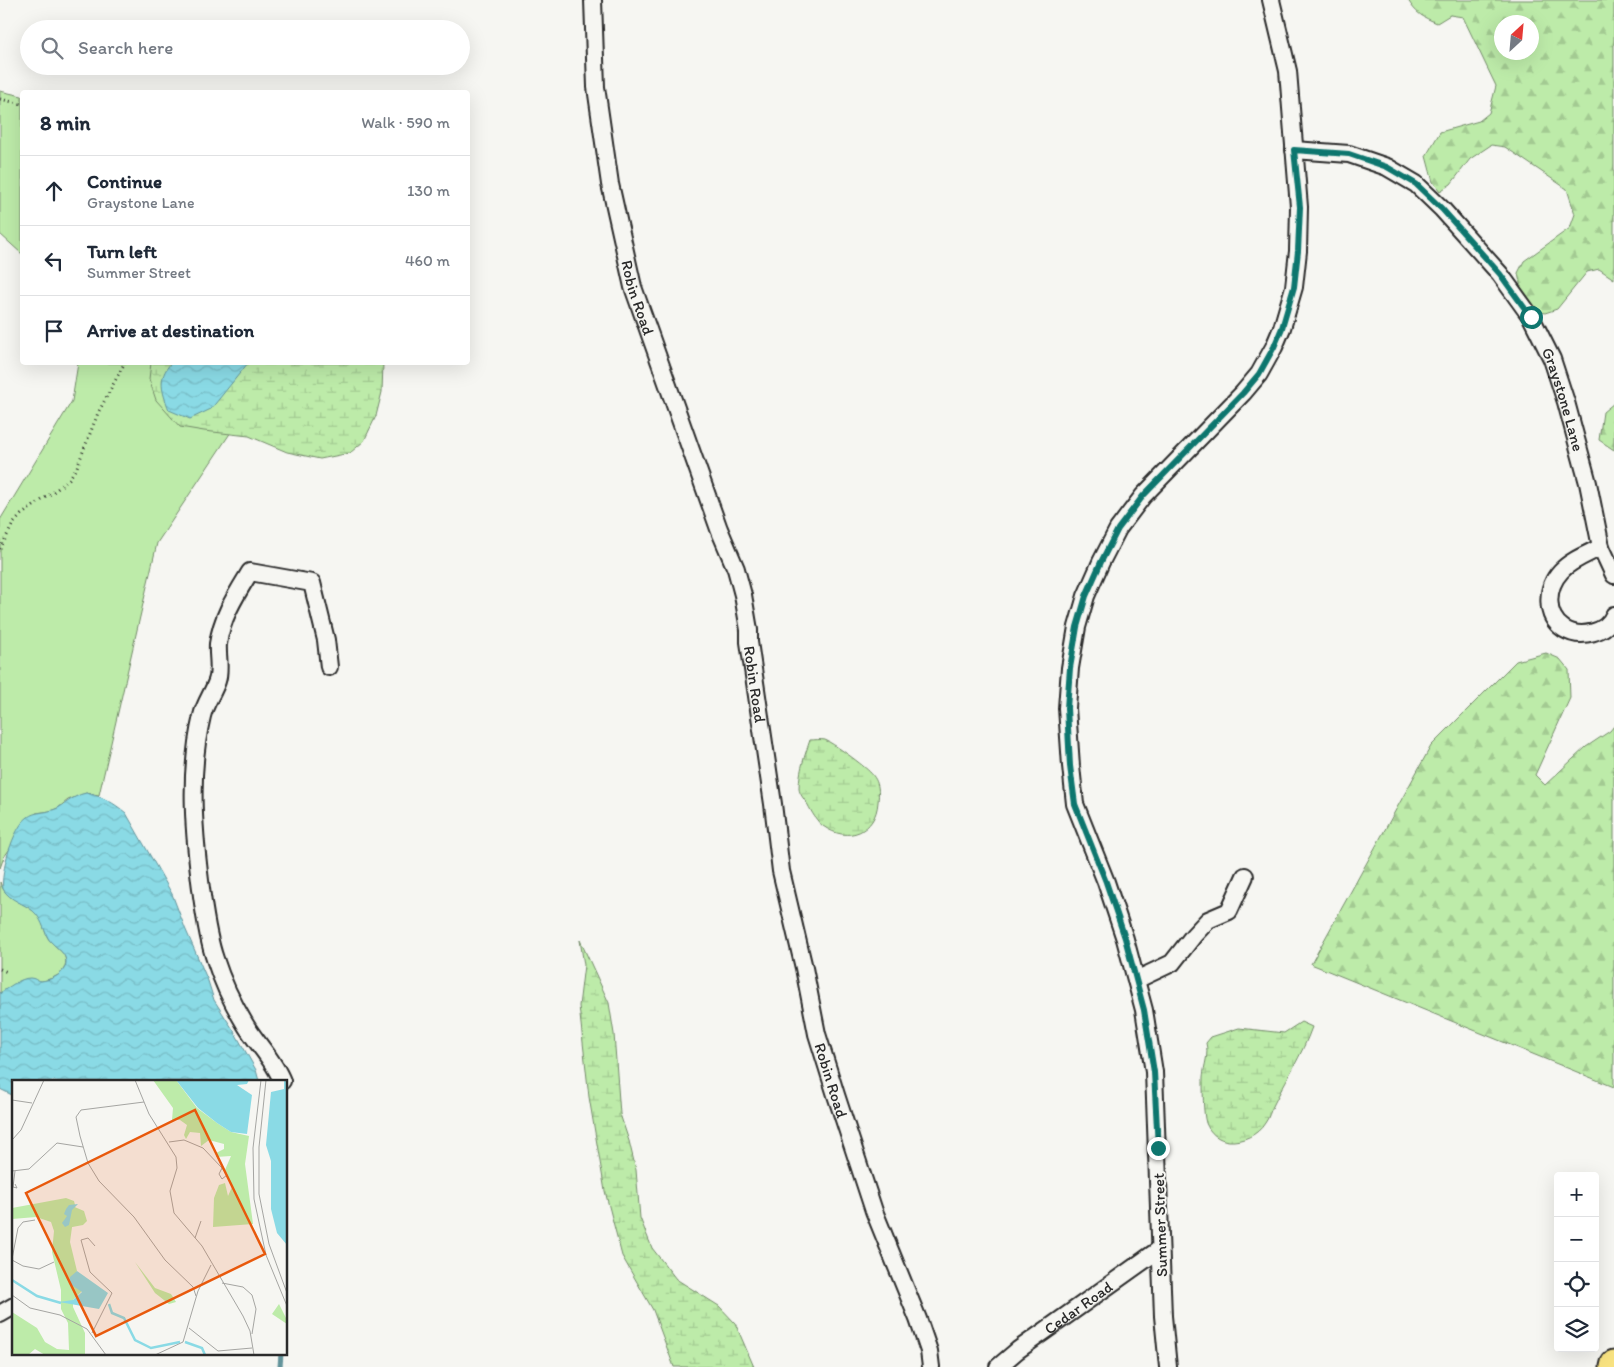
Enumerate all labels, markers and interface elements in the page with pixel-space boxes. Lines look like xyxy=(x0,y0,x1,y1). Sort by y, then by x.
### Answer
north arrow xyxy=(1494,15,1539,60)
search box xyxy=(20,20,470,75)
icon: search xyxy=(38,34,66,62)
text: Search here xyxy=(78,36,173,59)
text: 8 min xyxy=(40,110,90,135)
text: Walk · 590 m xyxy=(361,113,450,132)
text: Continue xyxy=(87,170,162,193)
icon: ahead xyxy=(40,177,68,205)
text: 130 m xyxy=(407,181,450,200)
text: Graystone Lane xyxy=(87,193,195,212)
text: Turn left xyxy=(87,240,157,263)
icon: left xyxy=(40,247,68,275)
text: 460 m xyxy=(405,251,450,270)
street label: Robin Road xyxy=(618,258,659,338)
text: Summer Street xyxy=(87,263,191,282)
route start xyxy=(1520,306,1543,329)
icon: arrive xyxy=(40,317,68,345)
text: Arrive at destination xyxy=(87,319,254,342)
street label: Graystone Lane xyxy=(1538,344,1588,453)
street label: Robin Road xyxy=(740,645,770,724)
street label: Robin Road xyxy=(811,1040,852,1120)
inset map xyxy=(12,1080,288,1354)
route end xyxy=(1147,1137,1170,1160)
map controls xyxy=(1554,1172,1599,1352)
button: + xyxy=(1554,1172,1599,1217)
street label: Summer Street xyxy=(1149,1173,1171,1277)
button: − xyxy=(1554,1217,1599,1262)
button: locate xyxy=(1554,1262,1599,1307)
street label: Cedar Road xyxy=(1040,1276,1116,1338)
button: layers xyxy=(1554,1307,1599,1352)

